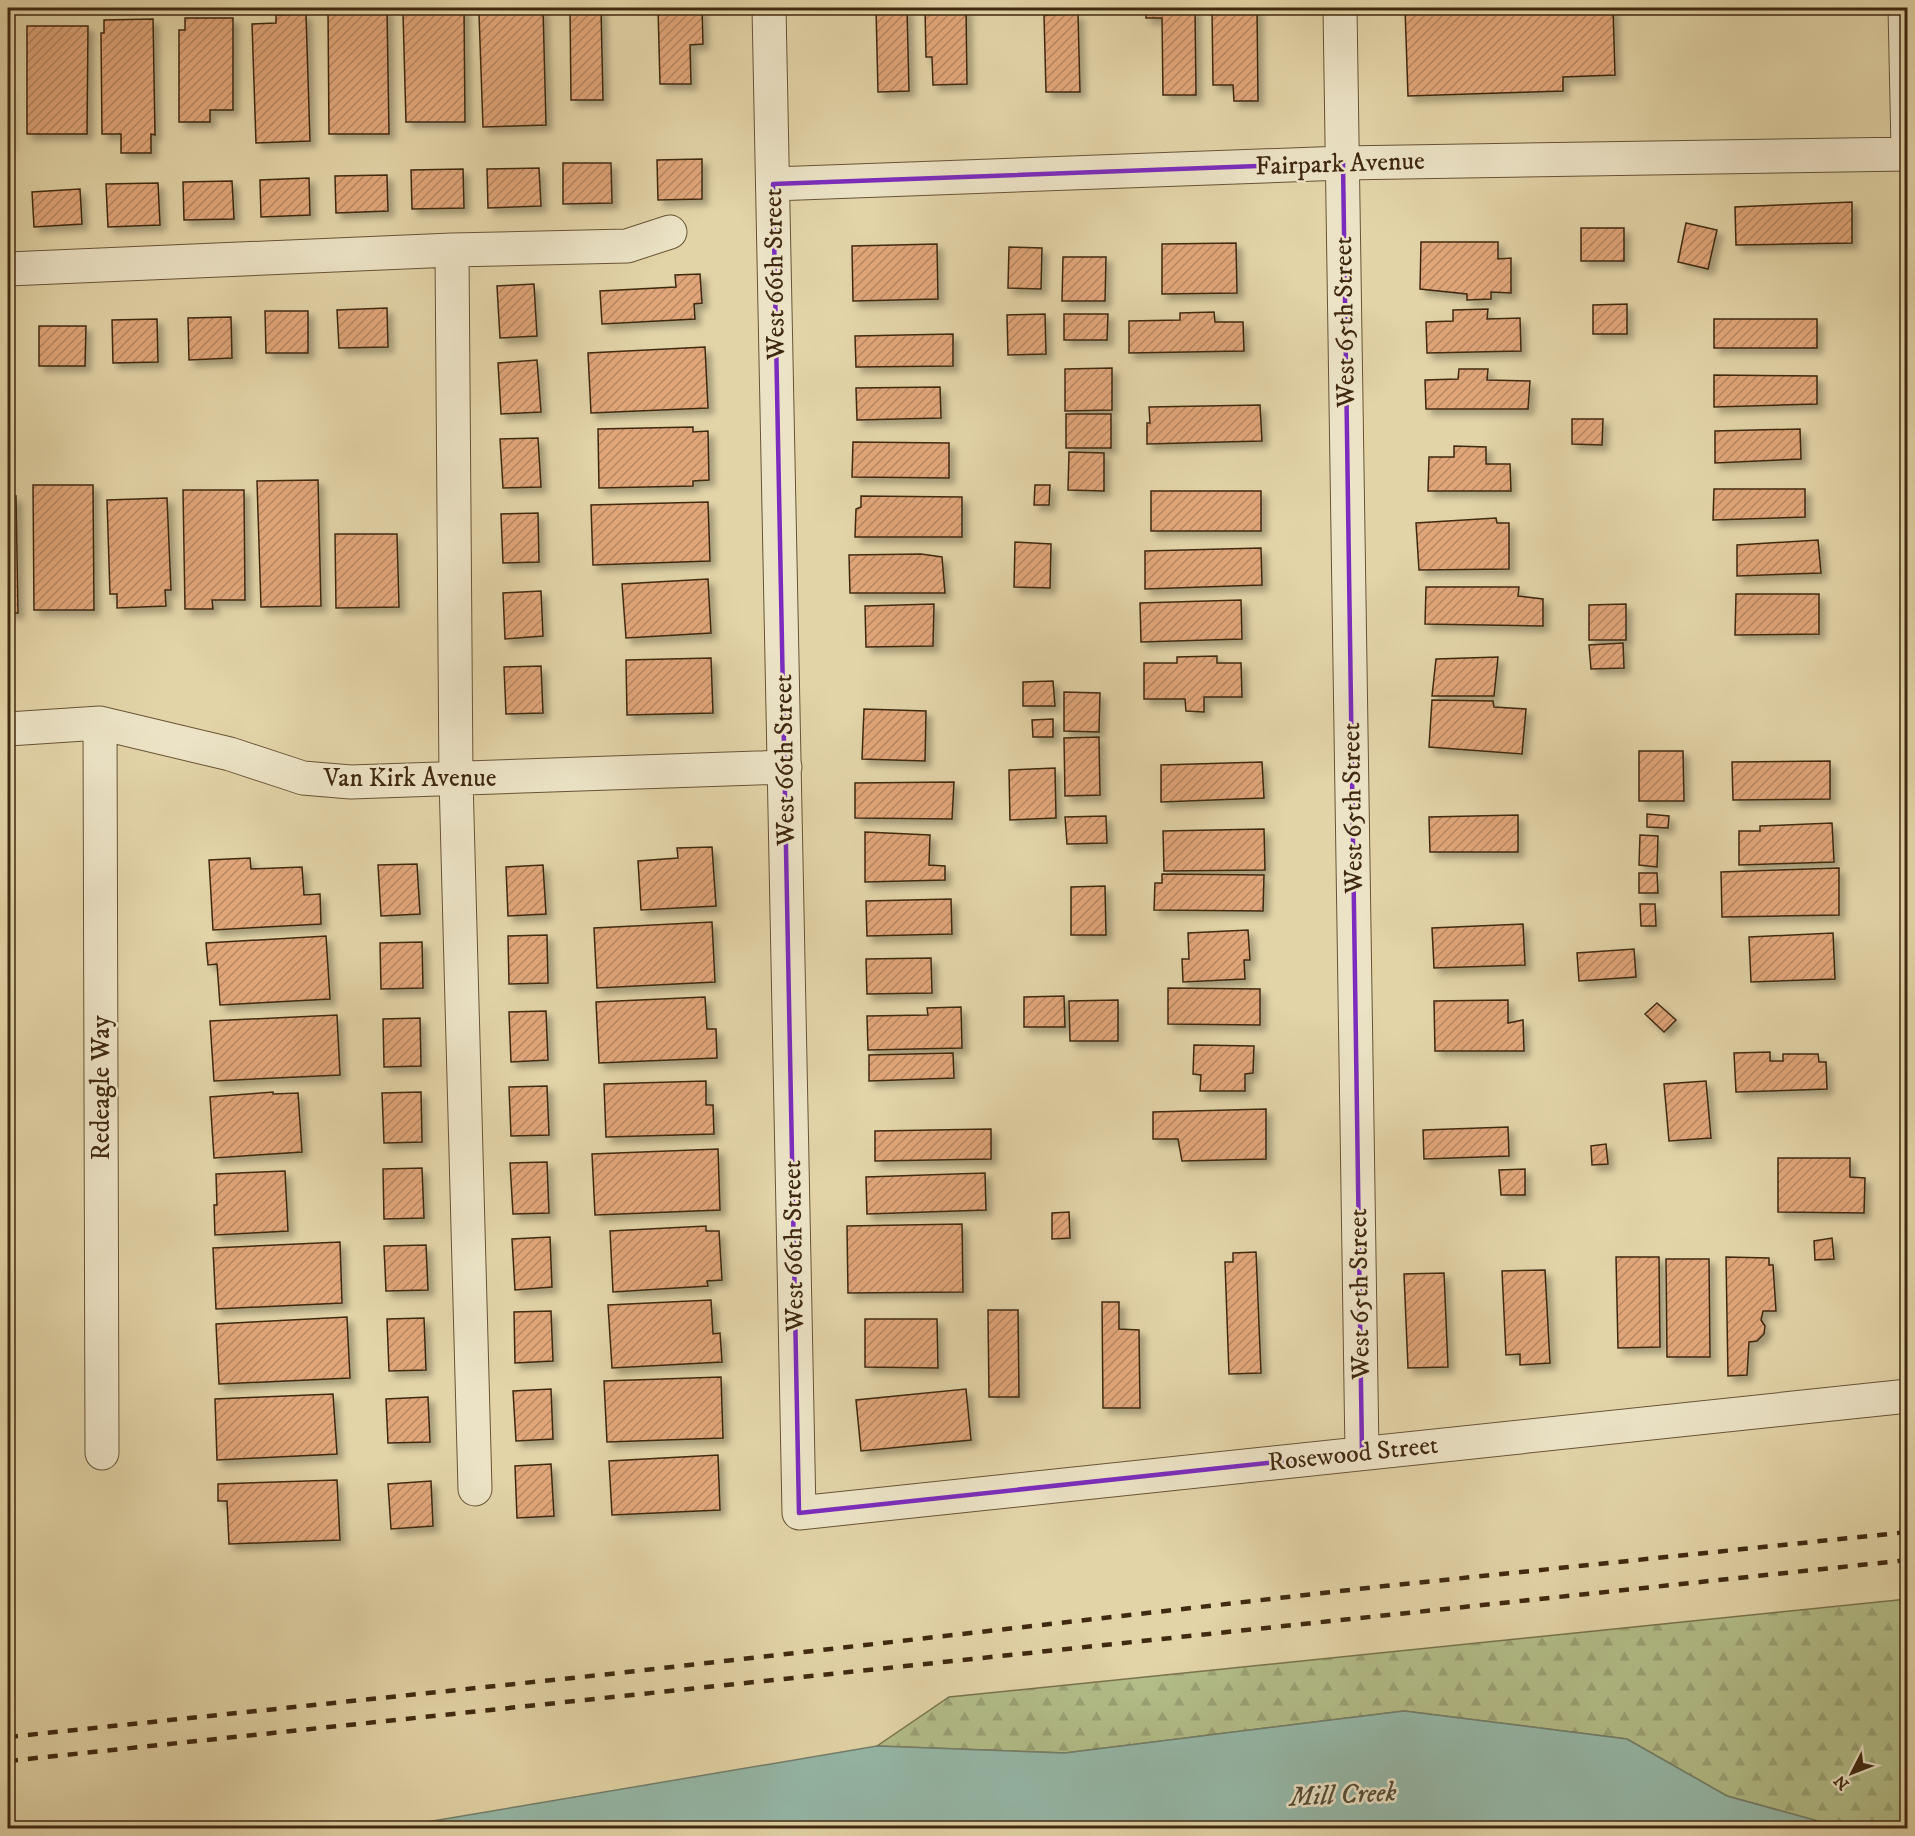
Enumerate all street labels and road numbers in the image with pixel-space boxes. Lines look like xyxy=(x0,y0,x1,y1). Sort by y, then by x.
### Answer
street label: Fairpark Avenue xyxy=(1255,145,1425,183)
street label: West 66th Street xyxy=(757,188,793,361)
street label: West 65th Street xyxy=(1327,236,1363,409)
street label: West 66th Street xyxy=(767,674,803,847)
street label: West 65th Street xyxy=(1335,722,1371,895)
street label: Van Kirk Avenue xyxy=(323,762,497,795)
street label: Redeagle Way xyxy=(85,1015,118,1160)
street label: West 66th Street xyxy=(776,1160,812,1333)
street label: West 65th Street xyxy=(1342,1208,1378,1381)
street label: Rosewood Street xyxy=(1266,1429,1440,1479)

